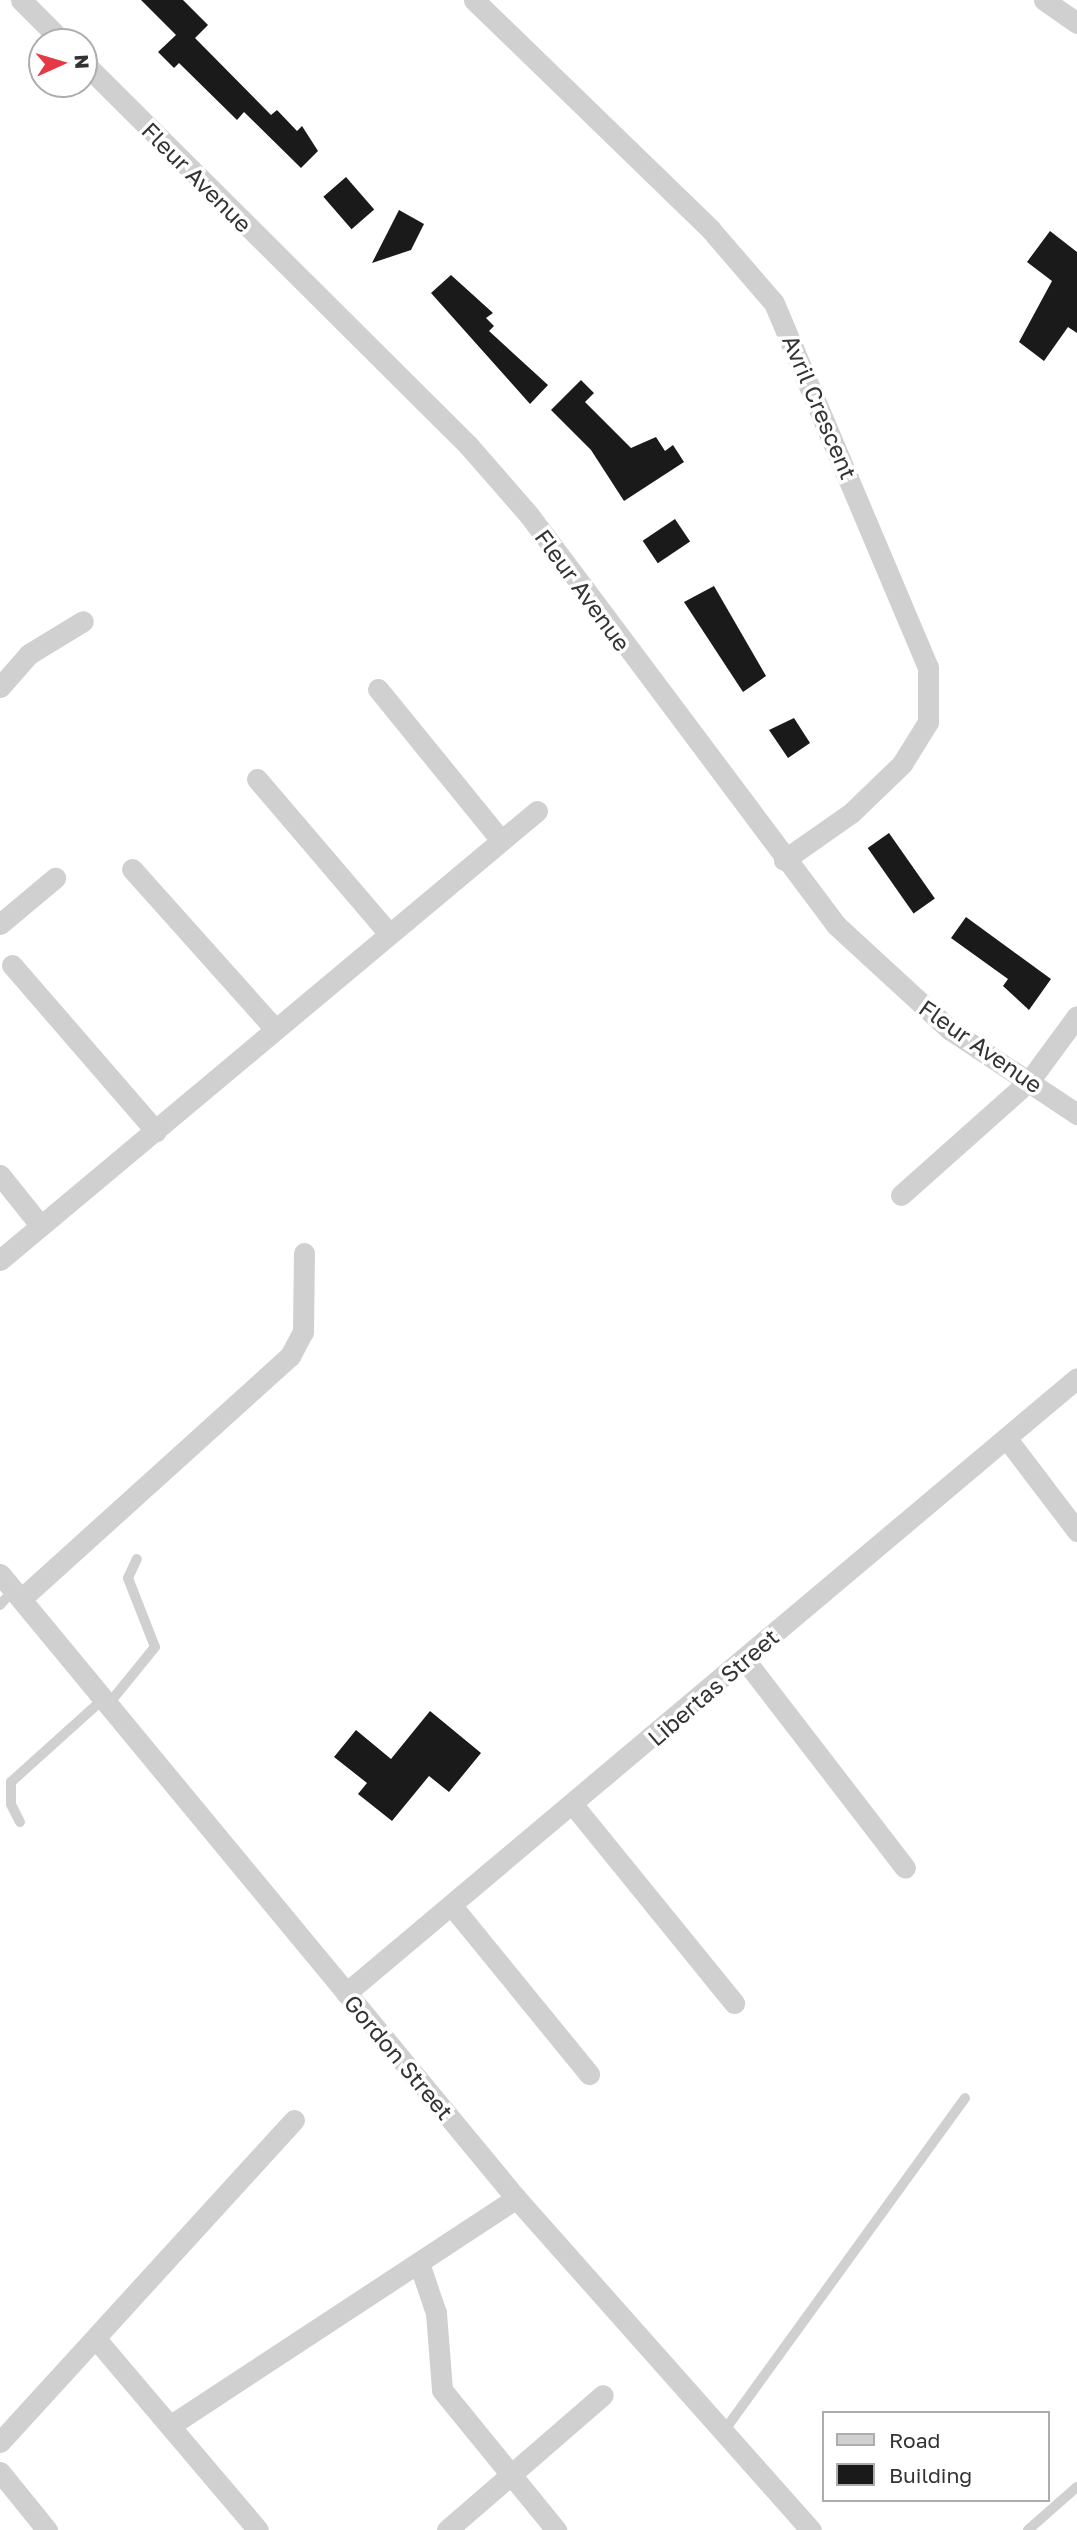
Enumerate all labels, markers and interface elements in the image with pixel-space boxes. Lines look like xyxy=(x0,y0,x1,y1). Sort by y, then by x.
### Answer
north arrow xyxy=(28,28,98,98)
text: N xyxy=(70,54,94,70)
street label: Fleur Avenue xyxy=(136,116,258,238)
street label: Avril Crescent xyxy=(777,331,863,483)
street label: Fleur Avenue xyxy=(530,524,636,656)
street label: Fleur Avenue xyxy=(914,993,1048,1099)
street label: Libertas Street xyxy=(642,1623,784,1751)
street label: Gordon Street xyxy=(339,1989,459,2125)
legend xyxy=(822,2411,1049,2502)
text: Road xyxy=(889,2427,940,2453)
text: Building xyxy=(889,2462,972,2488)

